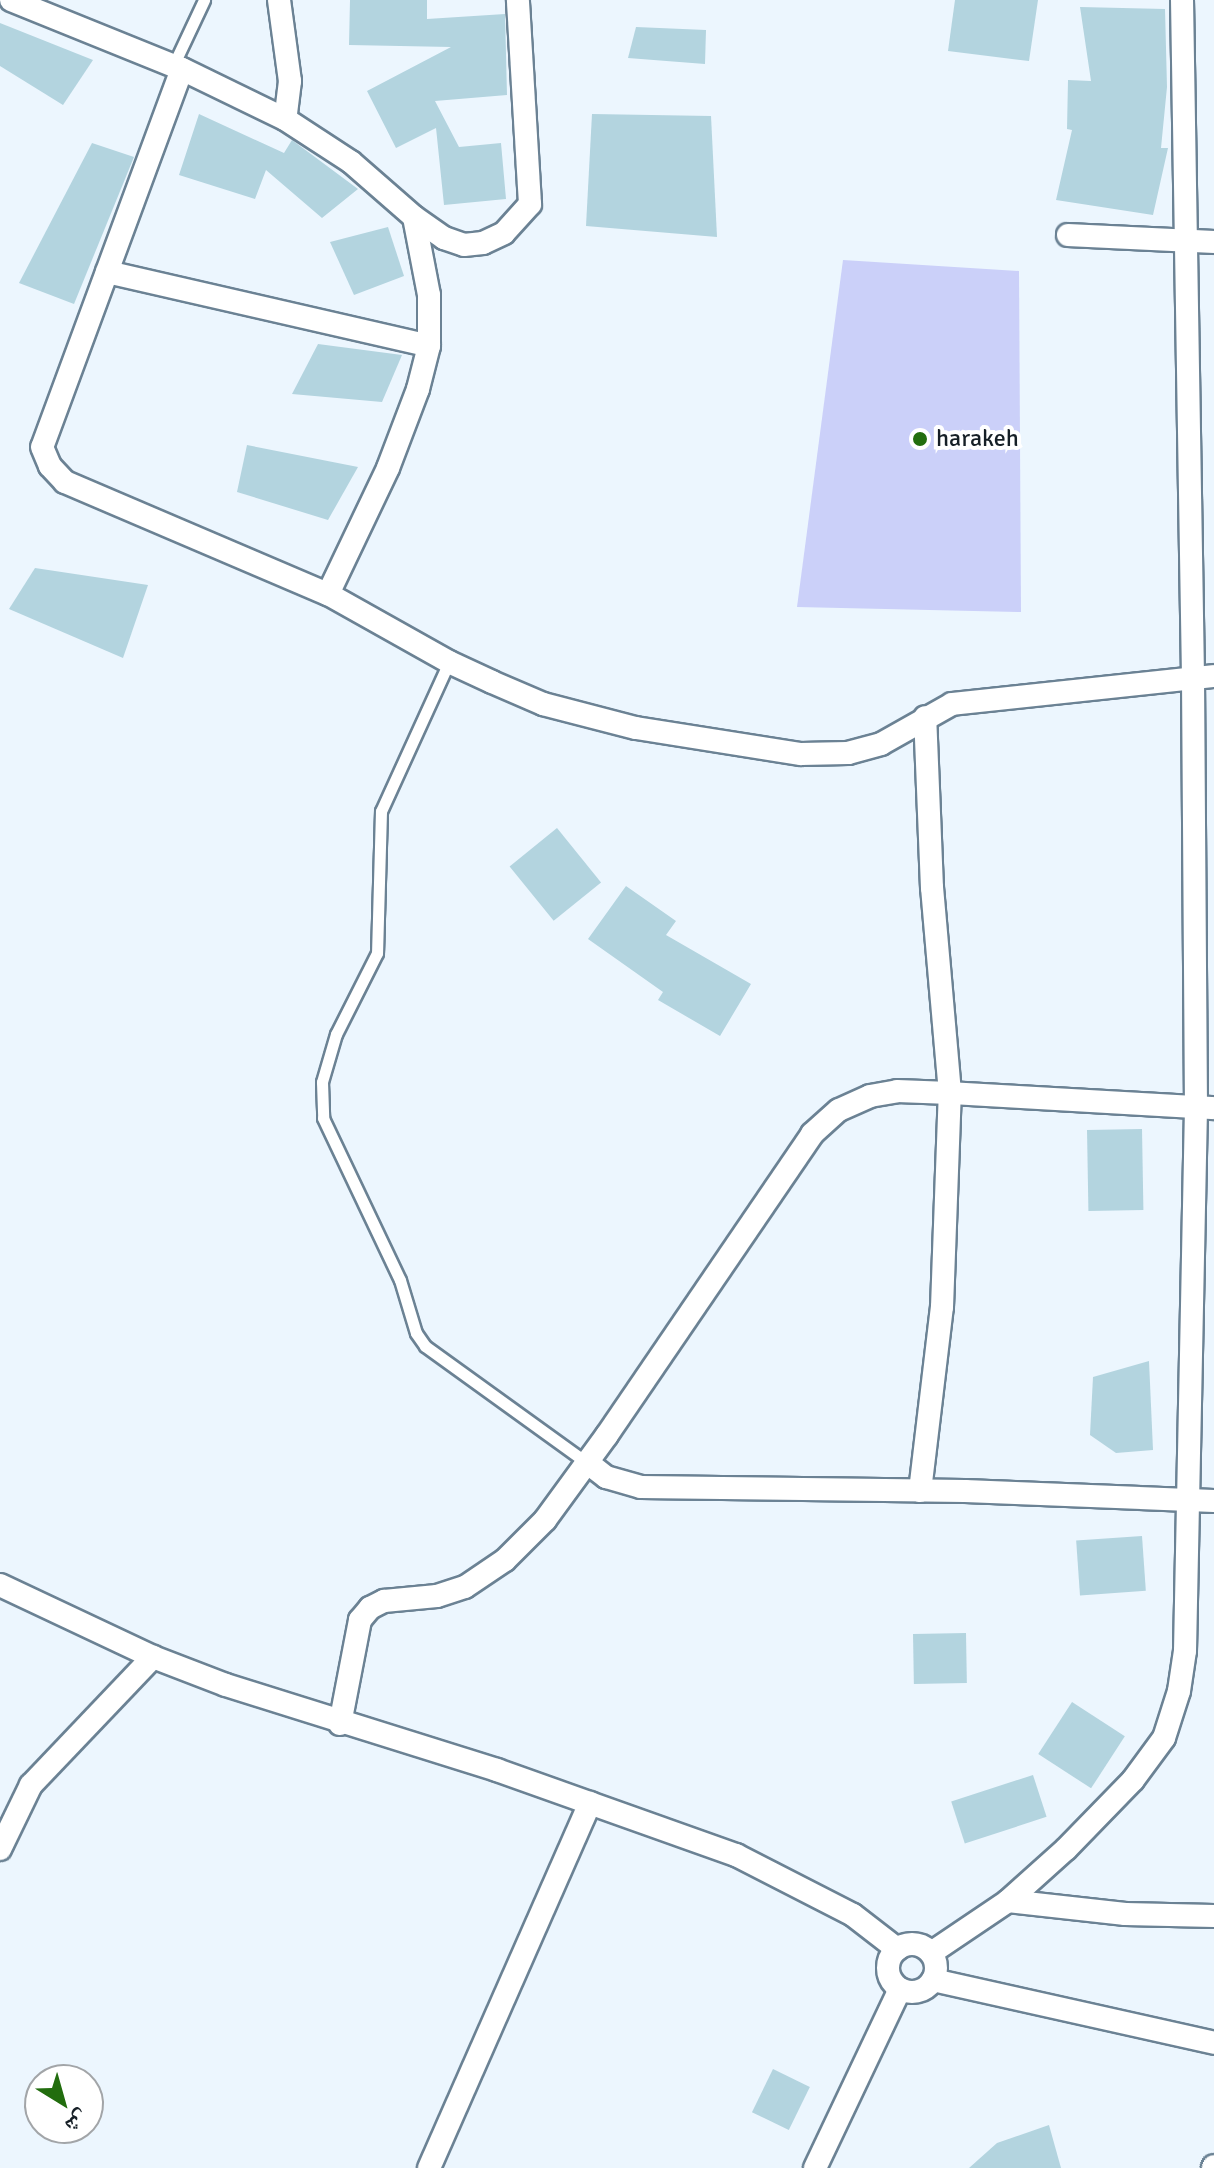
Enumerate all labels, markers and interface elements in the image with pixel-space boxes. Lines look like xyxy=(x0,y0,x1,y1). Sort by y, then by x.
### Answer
place label: harakeh xyxy=(936,425,1019,453)
marker: harakeh xyxy=(911,430,929,448)
north arrow xyxy=(24,2064,104,2144)
text: ش xyxy=(60,2104,95,2140)

